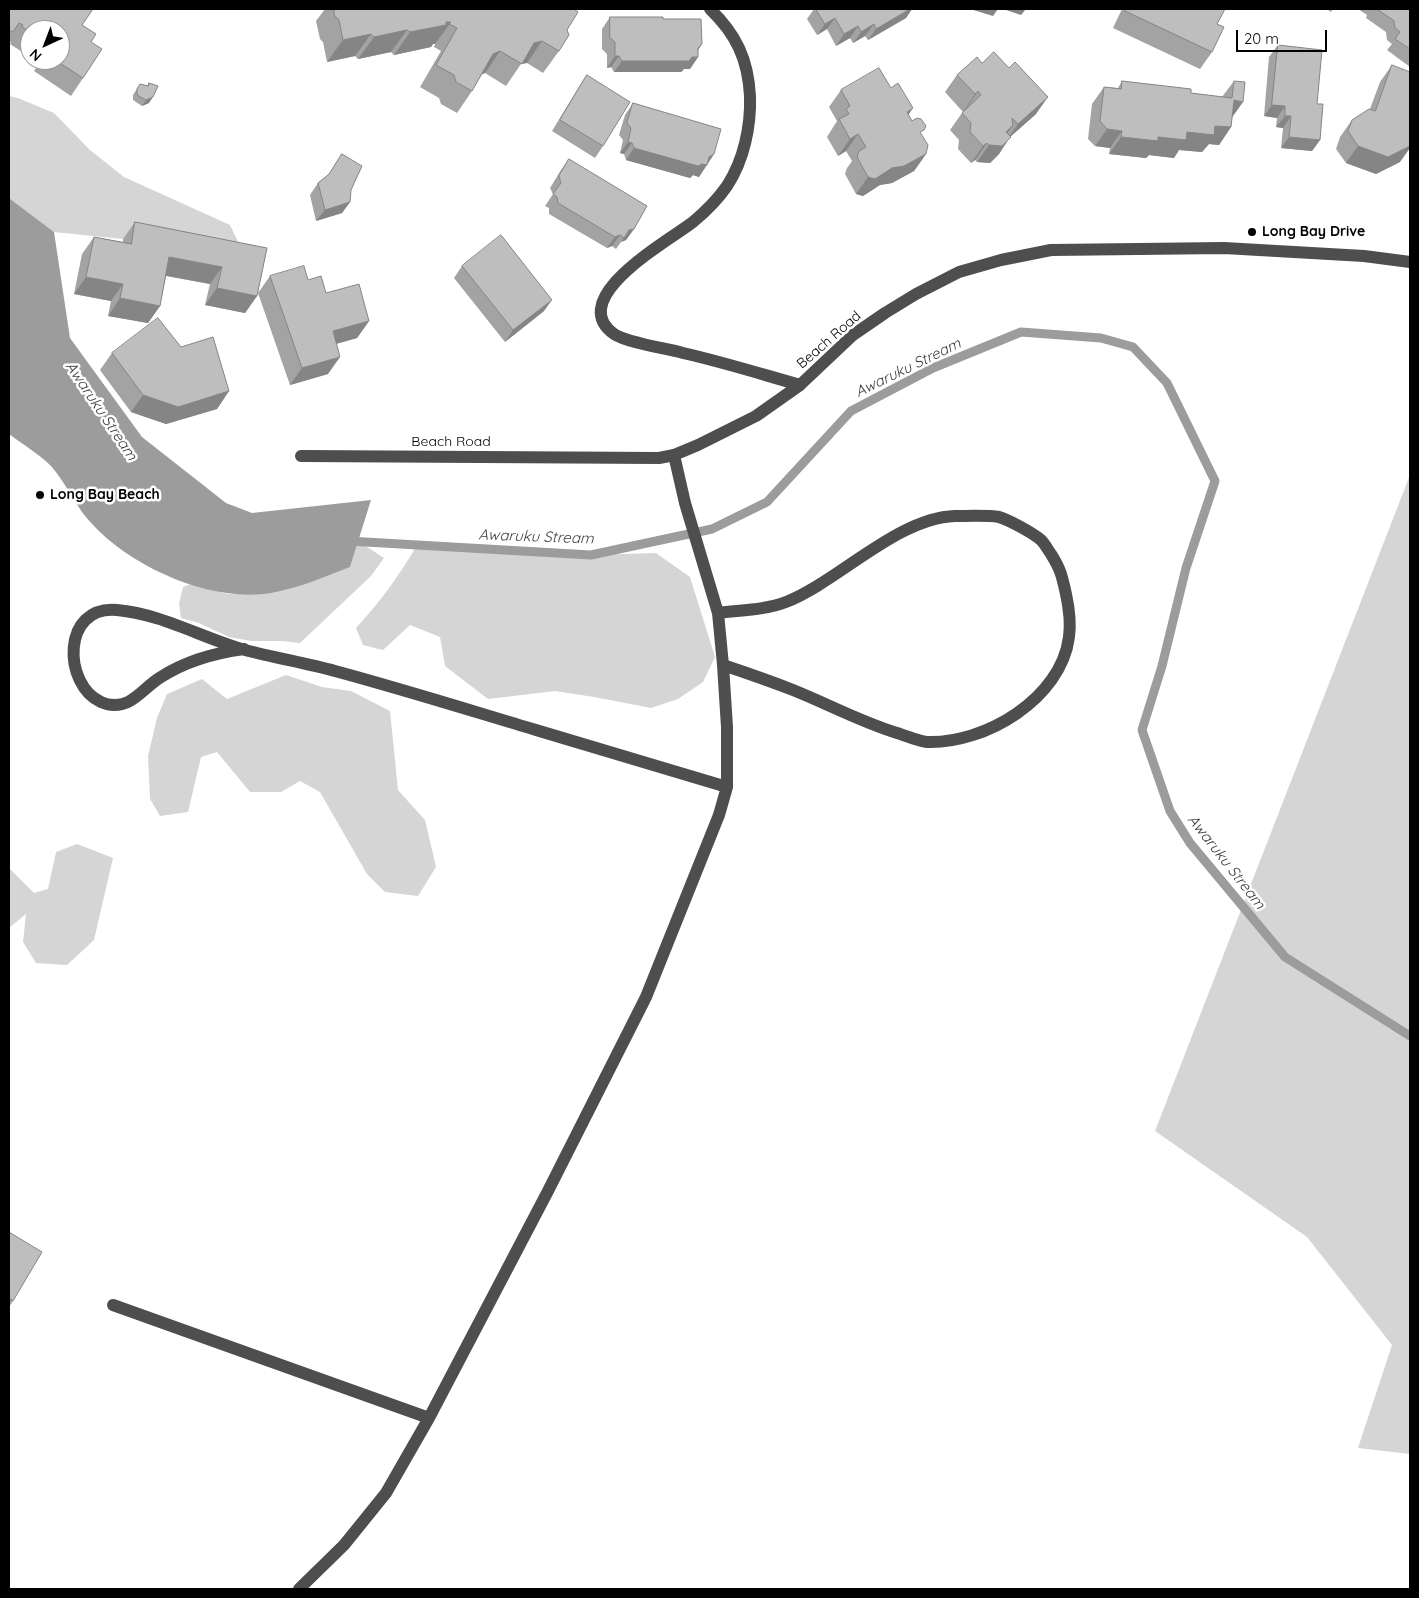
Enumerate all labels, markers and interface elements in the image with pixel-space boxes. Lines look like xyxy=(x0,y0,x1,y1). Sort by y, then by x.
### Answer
north arrow xyxy=(20,20,70,70)
scale bar xyxy=(1239,20,1330,52)
text: 20 m xyxy=(1244,29,1279,48)
text: N xyxy=(26,45,45,65)
place label: Long Bay Drive xyxy=(1262,224,1365,240)
marker: Long Bay Drive xyxy=(1246,226,1258,238)
street label: Beach Road xyxy=(794,308,864,372)
water label: Awaruku Stream xyxy=(852,335,964,401)
water label: Awaruku Stream xyxy=(61,358,141,464)
street label: Beach Road xyxy=(411,434,491,450)
place label: Long Bay Beach xyxy=(50,487,160,503)
marker: Long Bay Beach xyxy=(34,489,46,501)
water label: Awaruku Stream xyxy=(478,526,594,548)
water label: Awaruku Stream xyxy=(1183,811,1269,913)

